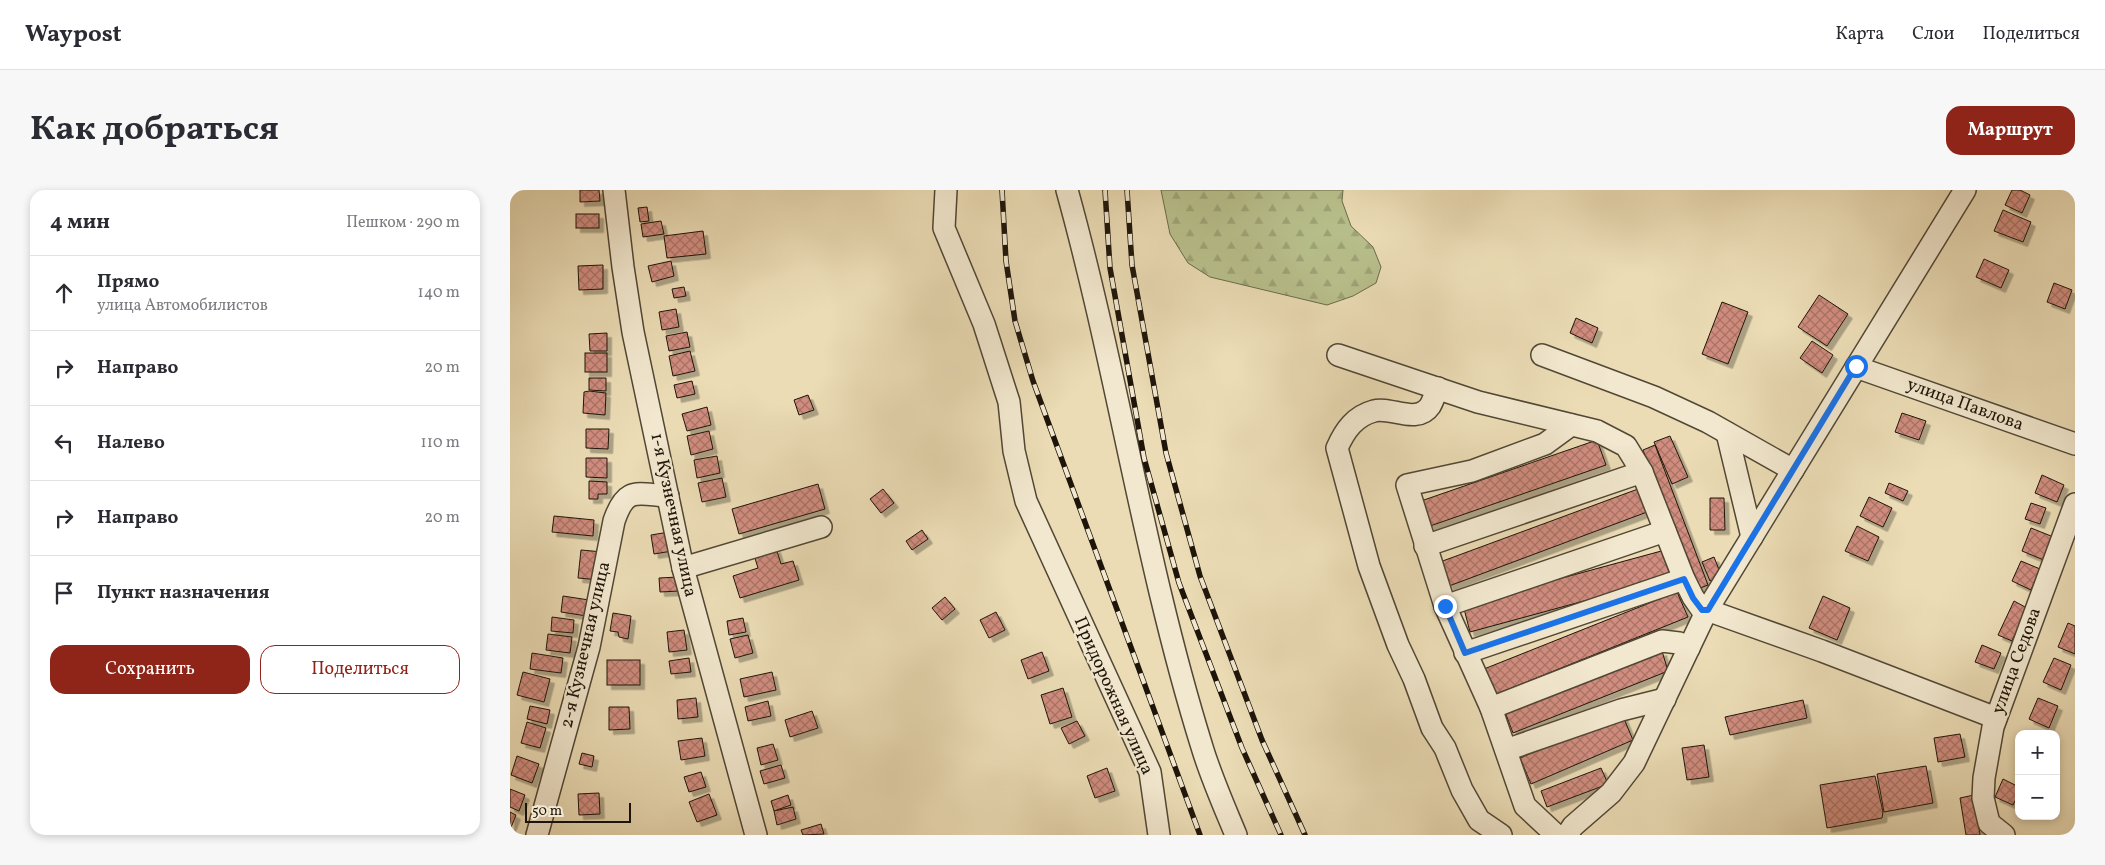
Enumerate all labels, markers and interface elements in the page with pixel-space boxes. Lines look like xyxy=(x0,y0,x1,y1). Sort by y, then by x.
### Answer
text: Waypost xyxy=(25,18,122,52)
text: Карта xyxy=(1836,22,1884,47)
text: Слои xyxy=(1912,22,1954,47)
text: Поделиться xyxy=(1982,22,2080,47)
text: Как добраться xyxy=(30,106,279,154)
button: Маршрут xyxy=(1946,106,2075,155)
text: 4 мин xyxy=(50,208,110,237)
text: Пешком · 290 m xyxy=(346,212,460,234)
text: Прямо xyxy=(97,269,159,295)
icon: ahead xyxy=(50,279,78,307)
text: 140 m xyxy=(418,282,460,304)
text: улица Автомобилистов xyxy=(97,295,268,317)
icon: right xyxy=(50,354,78,382)
text: Направо xyxy=(97,355,179,381)
route start xyxy=(1845,355,1868,378)
text: 20 m xyxy=(425,357,460,379)
street label: улица Павлова xyxy=(1903,372,2027,438)
icon: left xyxy=(50,429,78,457)
text: Налево xyxy=(97,430,165,456)
street label: 1-я Кузнечная улица xyxy=(643,431,703,599)
text: 110 m xyxy=(421,432,460,454)
icon: right xyxy=(50,504,78,532)
text: Направо xyxy=(97,505,179,531)
text: 20 m xyxy=(425,507,460,529)
street label: 2-я Кузнечная улица xyxy=(555,559,617,731)
icon: arrive xyxy=(50,579,78,607)
text: Пункт назначения xyxy=(97,580,270,606)
route end xyxy=(1434,595,1457,618)
street label: улица Седова xyxy=(1986,604,2048,718)
street label: Придорожная улица xyxy=(1067,613,1159,779)
button: Сохранить xyxy=(50,645,250,694)
button: Поделиться xyxy=(260,645,460,694)
map controls xyxy=(2015,730,2060,820)
button: + xyxy=(2015,730,2060,775)
button: − xyxy=(2015,775,2060,820)
scale bar xyxy=(525,800,631,823)
text: 50 m xyxy=(532,802,562,821)

